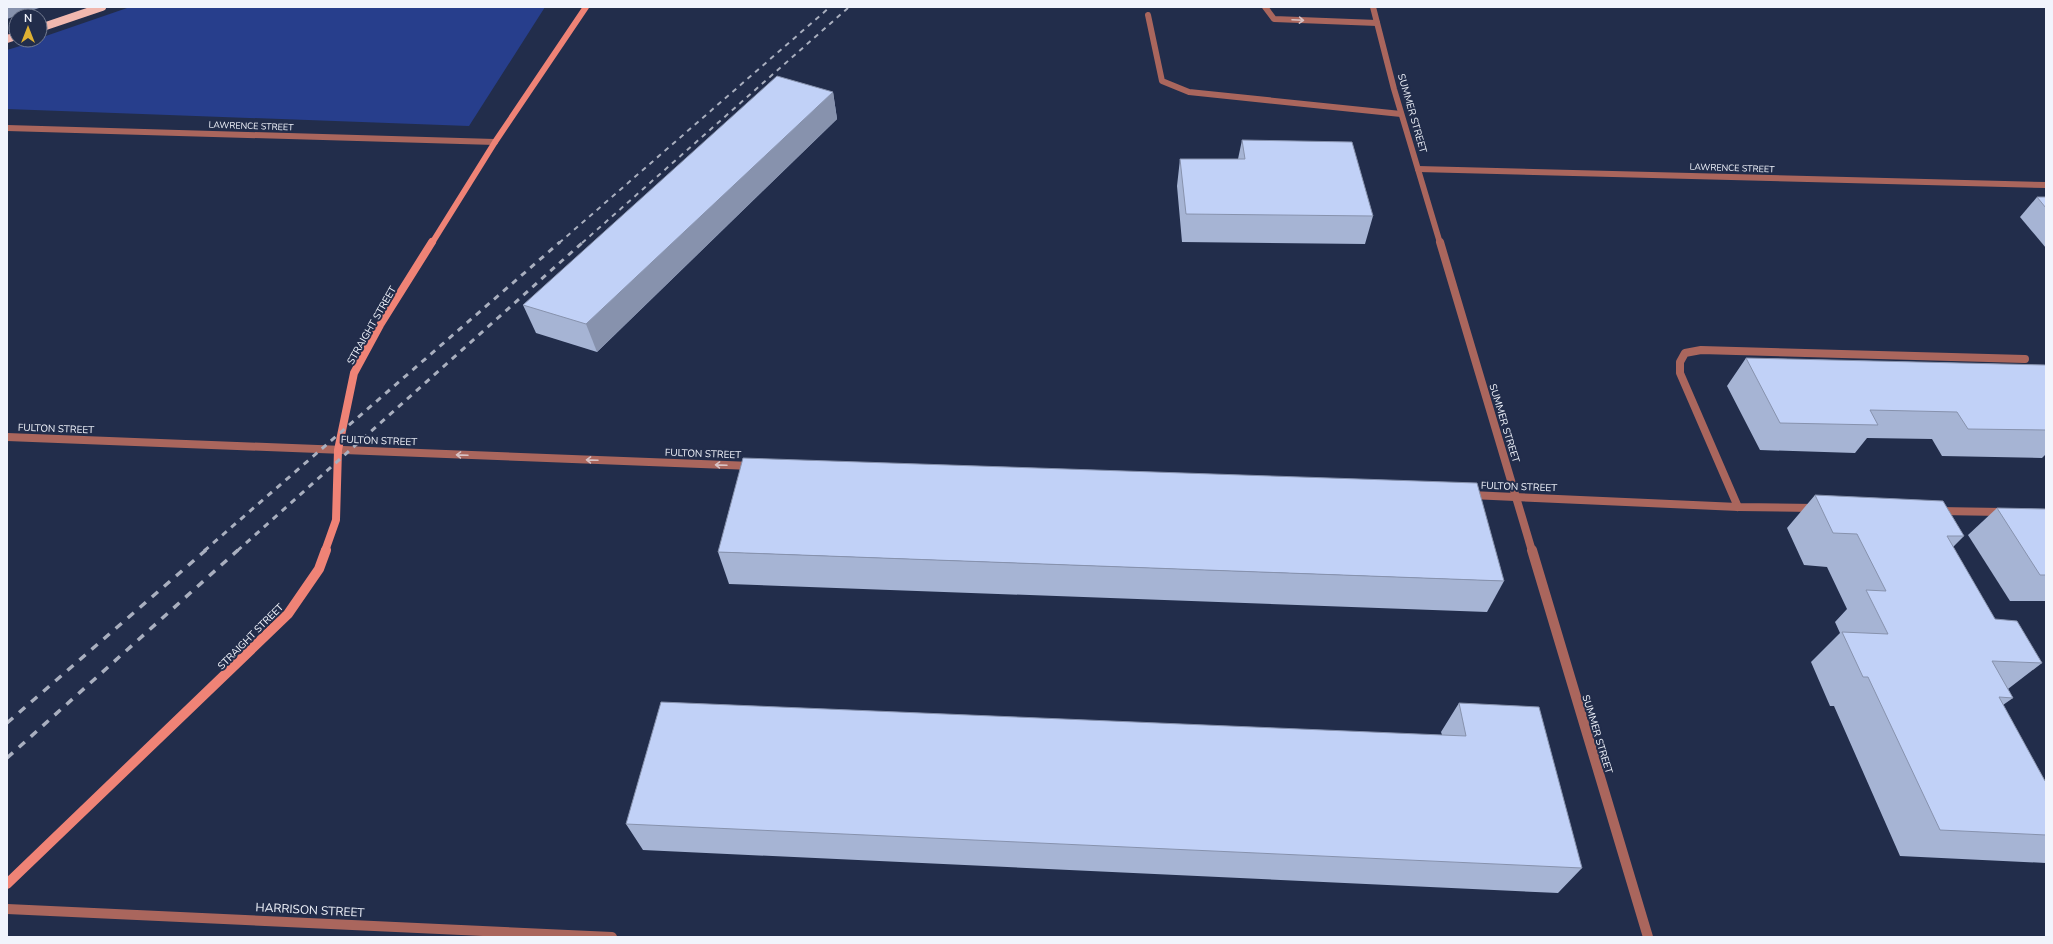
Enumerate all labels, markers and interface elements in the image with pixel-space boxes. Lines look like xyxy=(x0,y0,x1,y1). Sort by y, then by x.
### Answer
north arrow xyxy=(8,8,48,48)
text: N xyxy=(24,11,32,26)
one-way arrow xyxy=(1291,16,1304,23)
street label: SUMMER STREET xyxy=(1394,72,1430,155)
street label: LAWRENCE STREET xyxy=(208,119,294,133)
street label: LAWRENCE STREET xyxy=(1689,161,1775,175)
street label: STRAIGHT STREET xyxy=(344,284,400,367)
street label: SUMMER STREET xyxy=(1485,382,1523,464)
street label: FULTON STREET xyxy=(18,421,94,437)
street label: FULTON STREET xyxy=(341,433,417,449)
street label: FULTON STREET xyxy=(665,446,741,462)
one-way arrow xyxy=(456,451,469,458)
one-way arrow xyxy=(586,456,599,464)
one-way arrow xyxy=(715,461,728,469)
street label: FULTON STREET xyxy=(1481,479,1557,495)
street label: STRAIGHT STREET xyxy=(215,601,287,673)
street label: SUMMER STREET xyxy=(1578,693,1616,775)
street label: HARRISON STREET xyxy=(255,899,366,921)

